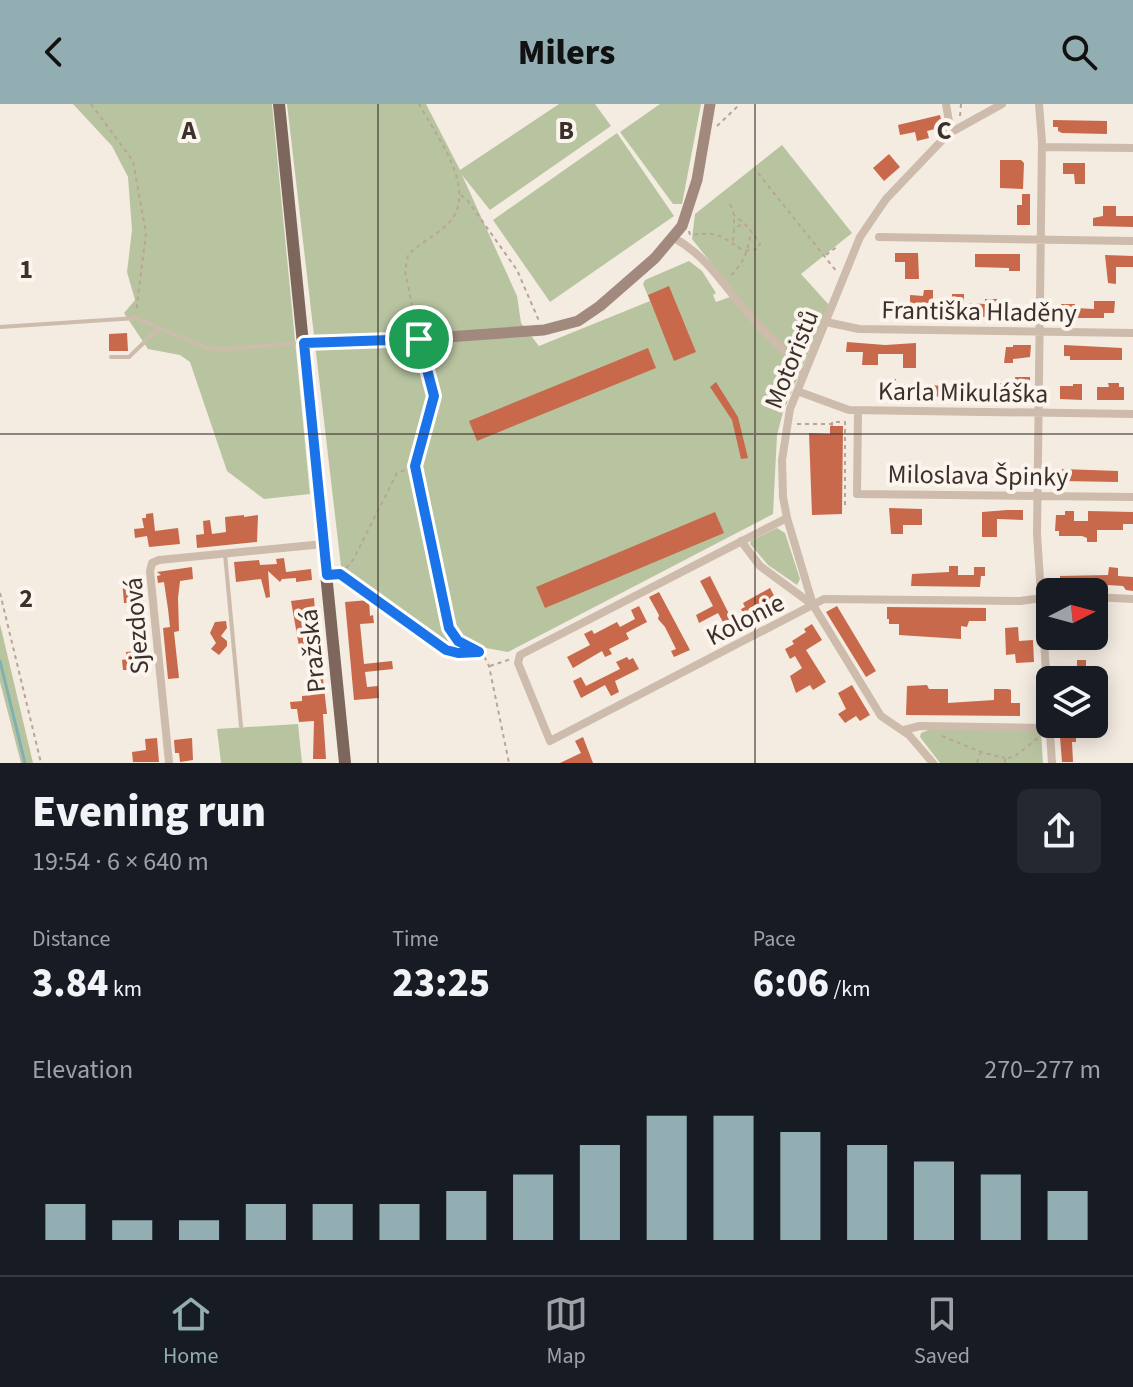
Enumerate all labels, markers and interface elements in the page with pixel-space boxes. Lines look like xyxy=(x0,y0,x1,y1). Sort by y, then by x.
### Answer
text: Milers xyxy=(518,27,615,78)
icon: back xyxy=(32,30,76,74)
icon: search xyxy=(1057,30,1101,74)
text: A xyxy=(181,112,198,149)
text: B xyxy=(558,112,574,149)
text: C xyxy=(936,112,952,149)
text: 1 xyxy=(19,251,33,288)
street label: Františka Hladěny xyxy=(881,291,1077,332)
street label: Motoristů xyxy=(755,304,828,414)
pin xyxy=(385,305,453,373)
icon: arrive xyxy=(397,317,441,361)
street label: Karla Mikuláška xyxy=(877,373,1049,412)
street label: Miloslava Špinky xyxy=(887,455,1069,496)
street label: Sjezdová xyxy=(115,576,158,676)
north arrow xyxy=(1036,578,1108,650)
map controls xyxy=(1036,578,1108,738)
text: 2 xyxy=(19,580,33,617)
street label: Kolonie xyxy=(700,584,791,655)
street label: Pražská xyxy=(290,607,335,695)
button: layers xyxy=(1036,666,1108,738)
text: Evening run xyxy=(32,781,266,844)
button: share xyxy=(1017,789,1101,873)
text: 19:54 · 6 × 640 m xyxy=(32,843,209,880)
text: Distance xyxy=(32,923,110,955)
text: Time xyxy=(392,923,439,955)
text: Pace xyxy=(753,923,796,955)
text: 3.84 xyxy=(32,955,108,1012)
text: 23:25 xyxy=(392,955,490,1012)
text: 6:06 xyxy=(753,955,829,1012)
text: km xyxy=(108,973,142,1005)
text: /km xyxy=(829,973,870,1005)
text: Elevation xyxy=(32,1051,133,1088)
text: 270–277 m xyxy=(984,1051,1101,1088)
tab: Home xyxy=(163,1292,218,1372)
tab: Map xyxy=(544,1292,588,1372)
tab: Saved xyxy=(914,1292,970,1372)

